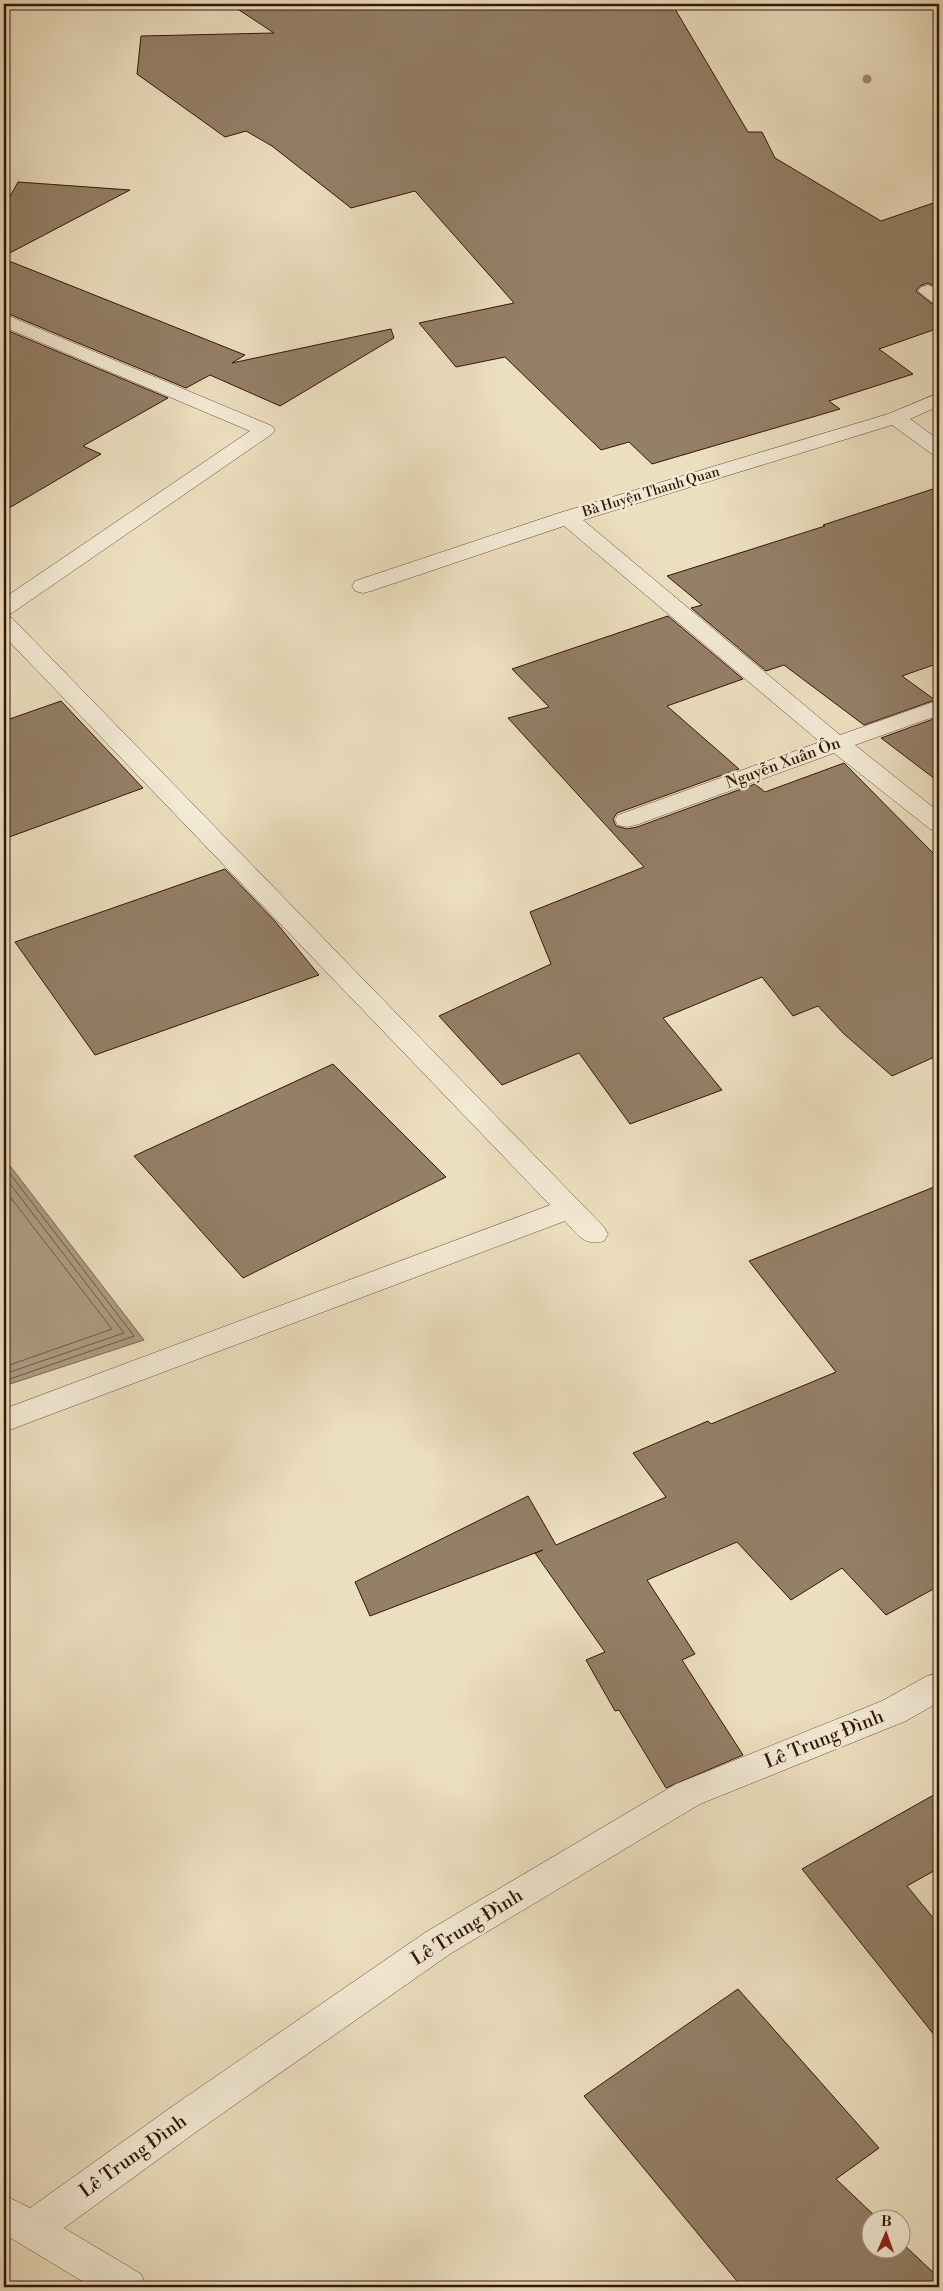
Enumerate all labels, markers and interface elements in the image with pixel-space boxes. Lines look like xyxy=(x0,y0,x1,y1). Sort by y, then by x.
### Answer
street label: Bà Huyện Thanh Quan xyxy=(579,462,723,522)
street label: Nguyễn Xuân Ôn xyxy=(722,731,844,793)
street label: Lê Trung Đình xyxy=(761,1704,887,1774)
street label: Lê Trung Đình xyxy=(407,1883,527,1971)
street label: Lê Trung Đình xyxy=(75,2109,191,2203)
north arrow xyxy=(860,2208,910,2258)
text: B xyxy=(881,2213,892,2231)

